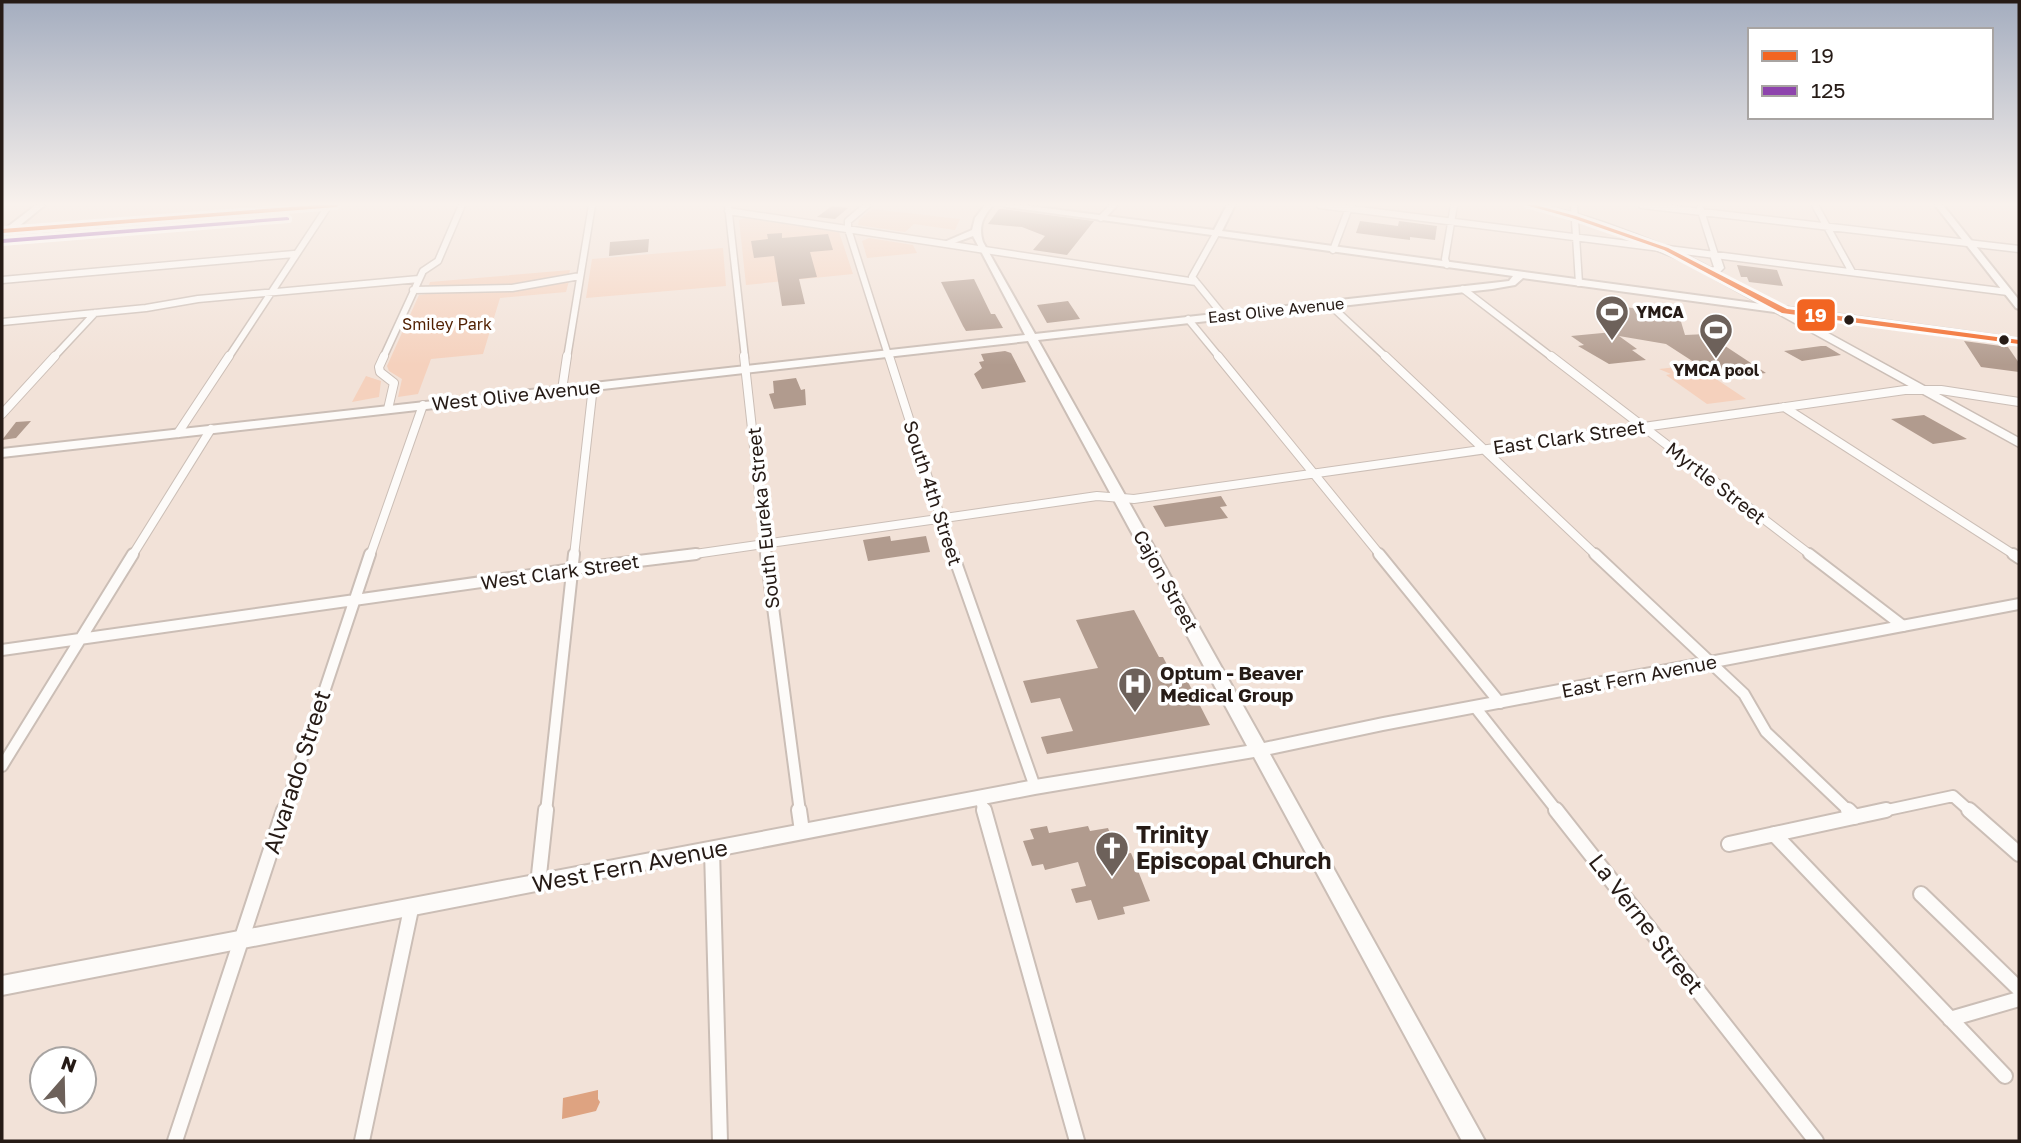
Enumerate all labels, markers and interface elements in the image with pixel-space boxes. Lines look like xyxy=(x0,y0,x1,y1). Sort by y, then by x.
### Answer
legend xyxy=(1748,28,1993,119)
text: 19 xyxy=(1811,42,1834,68)
text: 125 xyxy=(1811,77,1846,103)
street label: East Olive Avenue xyxy=(1207,293,1345,327)
sports icon: YMCA xyxy=(1593,293,1631,342)
line badge: 19 xyxy=(1796,298,1836,332)
place label: YMCA xyxy=(1636,302,1684,322)
text: 19 xyxy=(1805,303,1827,326)
sports icon: YMCA pool xyxy=(1697,311,1735,360)
unlabelled marker xyxy=(1842,313,1856,327)
park label: Smiley Park xyxy=(402,314,492,334)
unlabelled marker xyxy=(1997,333,2011,347)
place label: YMCA pool xyxy=(1673,360,1760,380)
street label: West Olive Avenue xyxy=(431,374,601,415)
street label: East Clark Street xyxy=(1491,414,1647,459)
street label: South 4th Street xyxy=(899,418,968,568)
street label: South Eureka Street xyxy=(742,426,783,610)
street label: Myrtle Street xyxy=(1662,437,1771,529)
street label: Cajon Street xyxy=(1129,526,1204,636)
street label: West Clark Street xyxy=(479,549,641,594)
street label: East Fern Avenue xyxy=(1559,649,1718,702)
place label: Optum - Beaver Medical Group xyxy=(1160,661,1304,706)
hospital icon: Optum - Beaver Medical Group xyxy=(1116,665,1154,714)
street label: Alvarado Street xyxy=(256,686,336,857)
place label: Trinity Episcopal Church xyxy=(1136,820,1331,874)
church icon: Trinity Episcopal Church xyxy=(1093,829,1131,878)
street label: West Fern Avenue xyxy=(530,832,730,898)
street label: La Verne Street xyxy=(1584,848,1710,999)
north arrow xyxy=(28,1045,98,1115)
text: N xyxy=(58,1050,80,1077)

